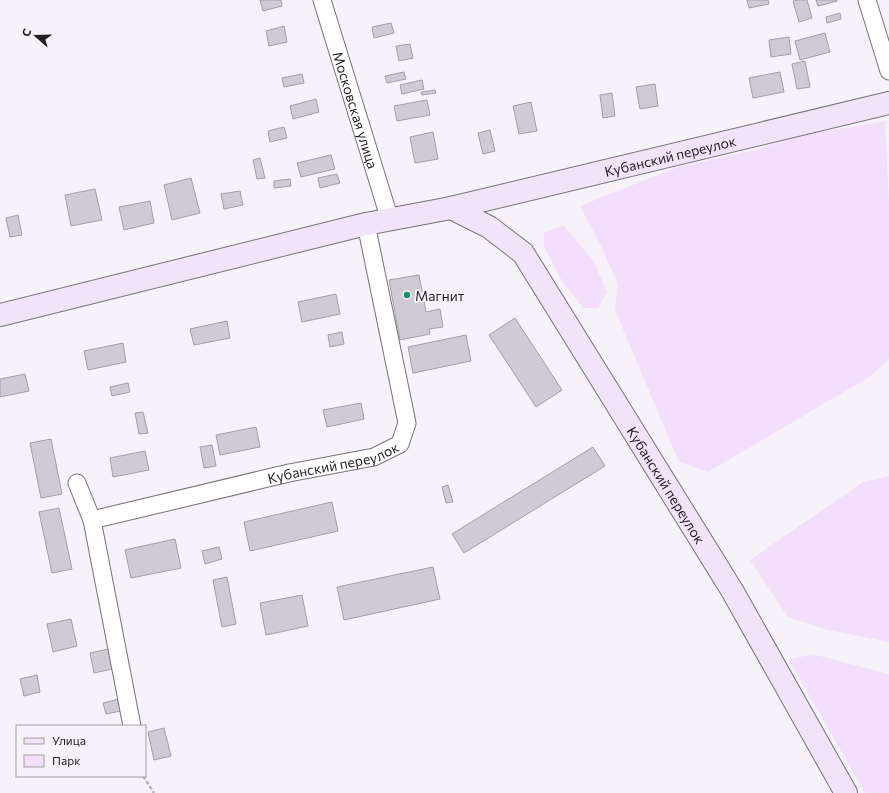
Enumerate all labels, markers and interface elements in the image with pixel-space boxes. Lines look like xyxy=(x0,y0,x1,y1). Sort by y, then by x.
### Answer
north arrow xyxy=(16,16,56,56)
text: С xyxy=(19,26,34,38)
street label: Московская улица xyxy=(330,49,382,171)
street label: Кубанский переулок xyxy=(603,131,738,179)
place label: Магнит xyxy=(415,287,465,304)
marker: Магнит xyxy=(402,290,412,300)
street label: Кубанский переулок xyxy=(624,423,710,547)
street label: Кубанский переулок xyxy=(266,437,402,486)
legend xyxy=(16,725,146,777)
text: Улица xyxy=(52,733,86,747)
text: Парк xyxy=(52,753,81,767)

